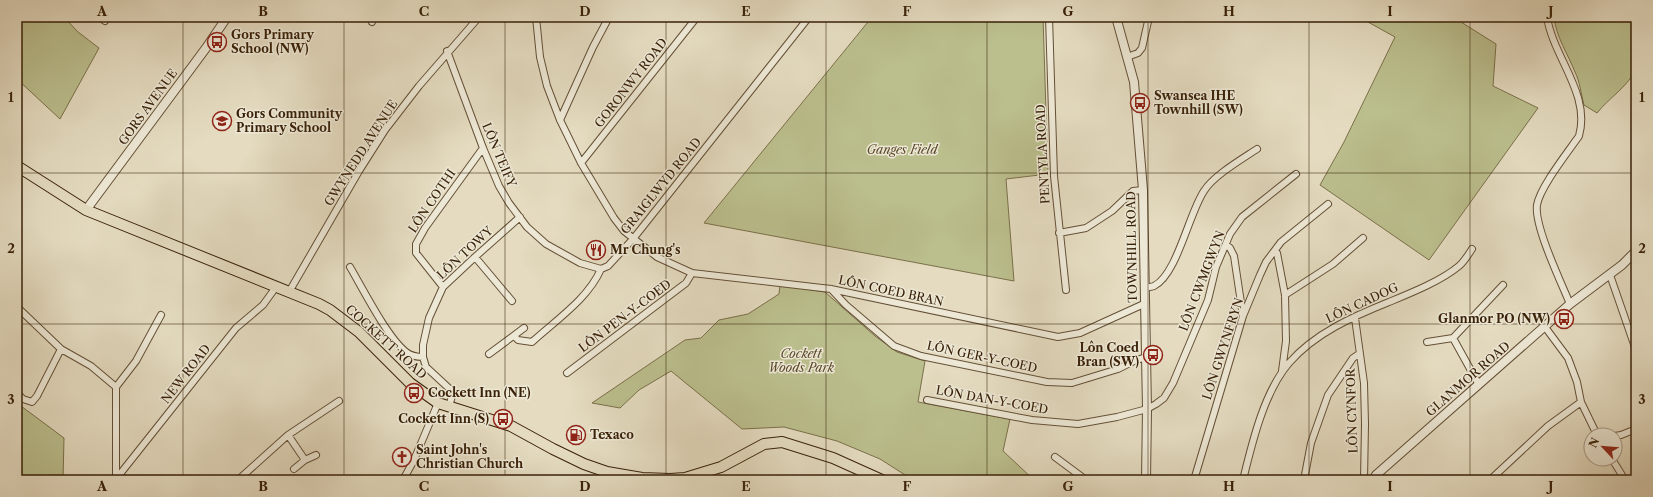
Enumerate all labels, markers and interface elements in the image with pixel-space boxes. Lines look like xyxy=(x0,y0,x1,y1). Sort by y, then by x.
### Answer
text: A xyxy=(96,3,108,19)
text: B xyxy=(258,3,268,19)
text: C xyxy=(419,3,429,19)
text: D xyxy=(579,3,591,19)
text: E xyxy=(741,3,751,19)
text: F xyxy=(903,3,912,19)
text: G xyxy=(1062,3,1074,19)
text: H xyxy=(1223,3,1235,19)
text: I xyxy=(1387,3,1393,19)
text: J xyxy=(1546,3,1554,19)
place label: Gors Primary School (NW) xyxy=(231,27,314,56)
bus stop icon: Gors Primary School (NW) xyxy=(206,31,228,53)
street label: GORONWY ROAD xyxy=(591,35,670,130)
street label: GORS AVENUE xyxy=(115,66,180,148)
place label: Swansea IHE Townhill (SW) xyxy=(1154,88,1243,117)
text: 1 xyxy=(8,89,14,105)
text: 1 xyxy=(1639,89,1645,105)
bus stop icon: Swansea IHE Townhill (SW) xyxy=(1129,92,1151,114)
street label: GWYNEDD AVENUE xyxy=(321,97,401,209)
street label: PENTYLA ROAD xyxy=(1032,104,1053,204)
place label: Gors Community Primary School xyxy=(236,106,343,135)
school or university icon: Gors Community Primary School xyxy=(211,110,233,132)
street label: LÔN TEIFY xyxy=(479,120,521,190)
street label: GRAIGLWYD ROAD xyxy=(617,134,704,237)
park label: Ganges Field xyxy=(867,142,939,157)
street label: LÔN COTHI xyxy=(404,165,458,236)
street label: TOWNHILL ROAD xyxy=(1123,191,1140,303)
street label: LÔN TOWY xyxy=(433,222,496,282)
street label: LÔN CWMGWYN xyxy=(1175,228,1228,333)
restaurant icon: Mr Chung's xyxy=(585,239,607,261)
text: 2 xyxy=(7,240,15,256)
text: 2 xyxy=(1638,240,1646,256)
place label: Mr Chung's xyxy=(610,242,681,257)
street label: LÔN COED BRAN xyxy=(837,271,945,309)
street label: LÔN PEN-Y-COED xyxy=(575,275,674,355)
street label: LÔN CADOG xyxy=(1323,278,1401,326)
street label: LÔN GWYNFRYN xyxy=(1198,296,1246,402)
street label: COCKETT ROAD xyxy=(343,301,430,382)
bus stop icon: Glanmor PO (NW) xyxy=(1553,308,1575,330)
place label: Glanmor PO (NW) xyxy=(1438,311,1550,326)
street label: LÔN GER-Y-COED xyxy=(926,337,1039,376)
street label: GLANMOR ROAD xyxy=(1423,338,1513,419)
place label: Lôn Coed Bran (SW) xyxy=(1077,340,1139,369)
street label: NEW ROAD xyxy=(158,341,214,406)
bus stop icon: Lôn Coed Bran (SW) xyxy=(1142,344,1164,366)
park label: Cockett Woods Park xyxy=(768,346,835,375)
street label: LÔN CYNFOR xyxy=(1341,367,1360,454)
street label: LÔN DAN-Y-COED xyxy=(935,381,1050,417)
bus stop icon: Cockett Inn (NE) xyxy=(403,382,425,404)
place label: Cockett Inn (NE) xyxy=(428,385,531,400)
text: 3 xyxy=(7,391,15,407)
text: 3 xyxy=(1638,391,1646,407)
bus stop icon: Cockett Inn (S) xyxy=(492,408,514,430)
place label: Cockett Inn (S) xyxy=(398,411,489,426)
fuel station icon: Texaco xyxy=(565,424,587,446)
place label: Texaco xyxy=(590,427,634,442)
north arrow xyxy=(1583,427,1623,467)
text: N xyxy=(1586,435,1603,450)
place label: Saint John's Christian Church xyxy=(416,442,524,471)
church icon: Saint John's Christian Church xyxy=(391,446,413,468)
text: A xyxy=(96,478,108,494)
text: B xyxy=(258,478,268,494)
text: C xyxy=(419,478,429,494)
text: D xyxy=(579,478,591,494)
text: E xyxy=(741,478,751,494)
text: F xyxy=(903,478,912,494)
text: G xyxy=(1062,478,1074,494)
text: H xyxy=(1223,478,1235,494)
text: I xyxy=(1387,478,1393,494)
text: J xyxy=(1546,478,1554,494)

